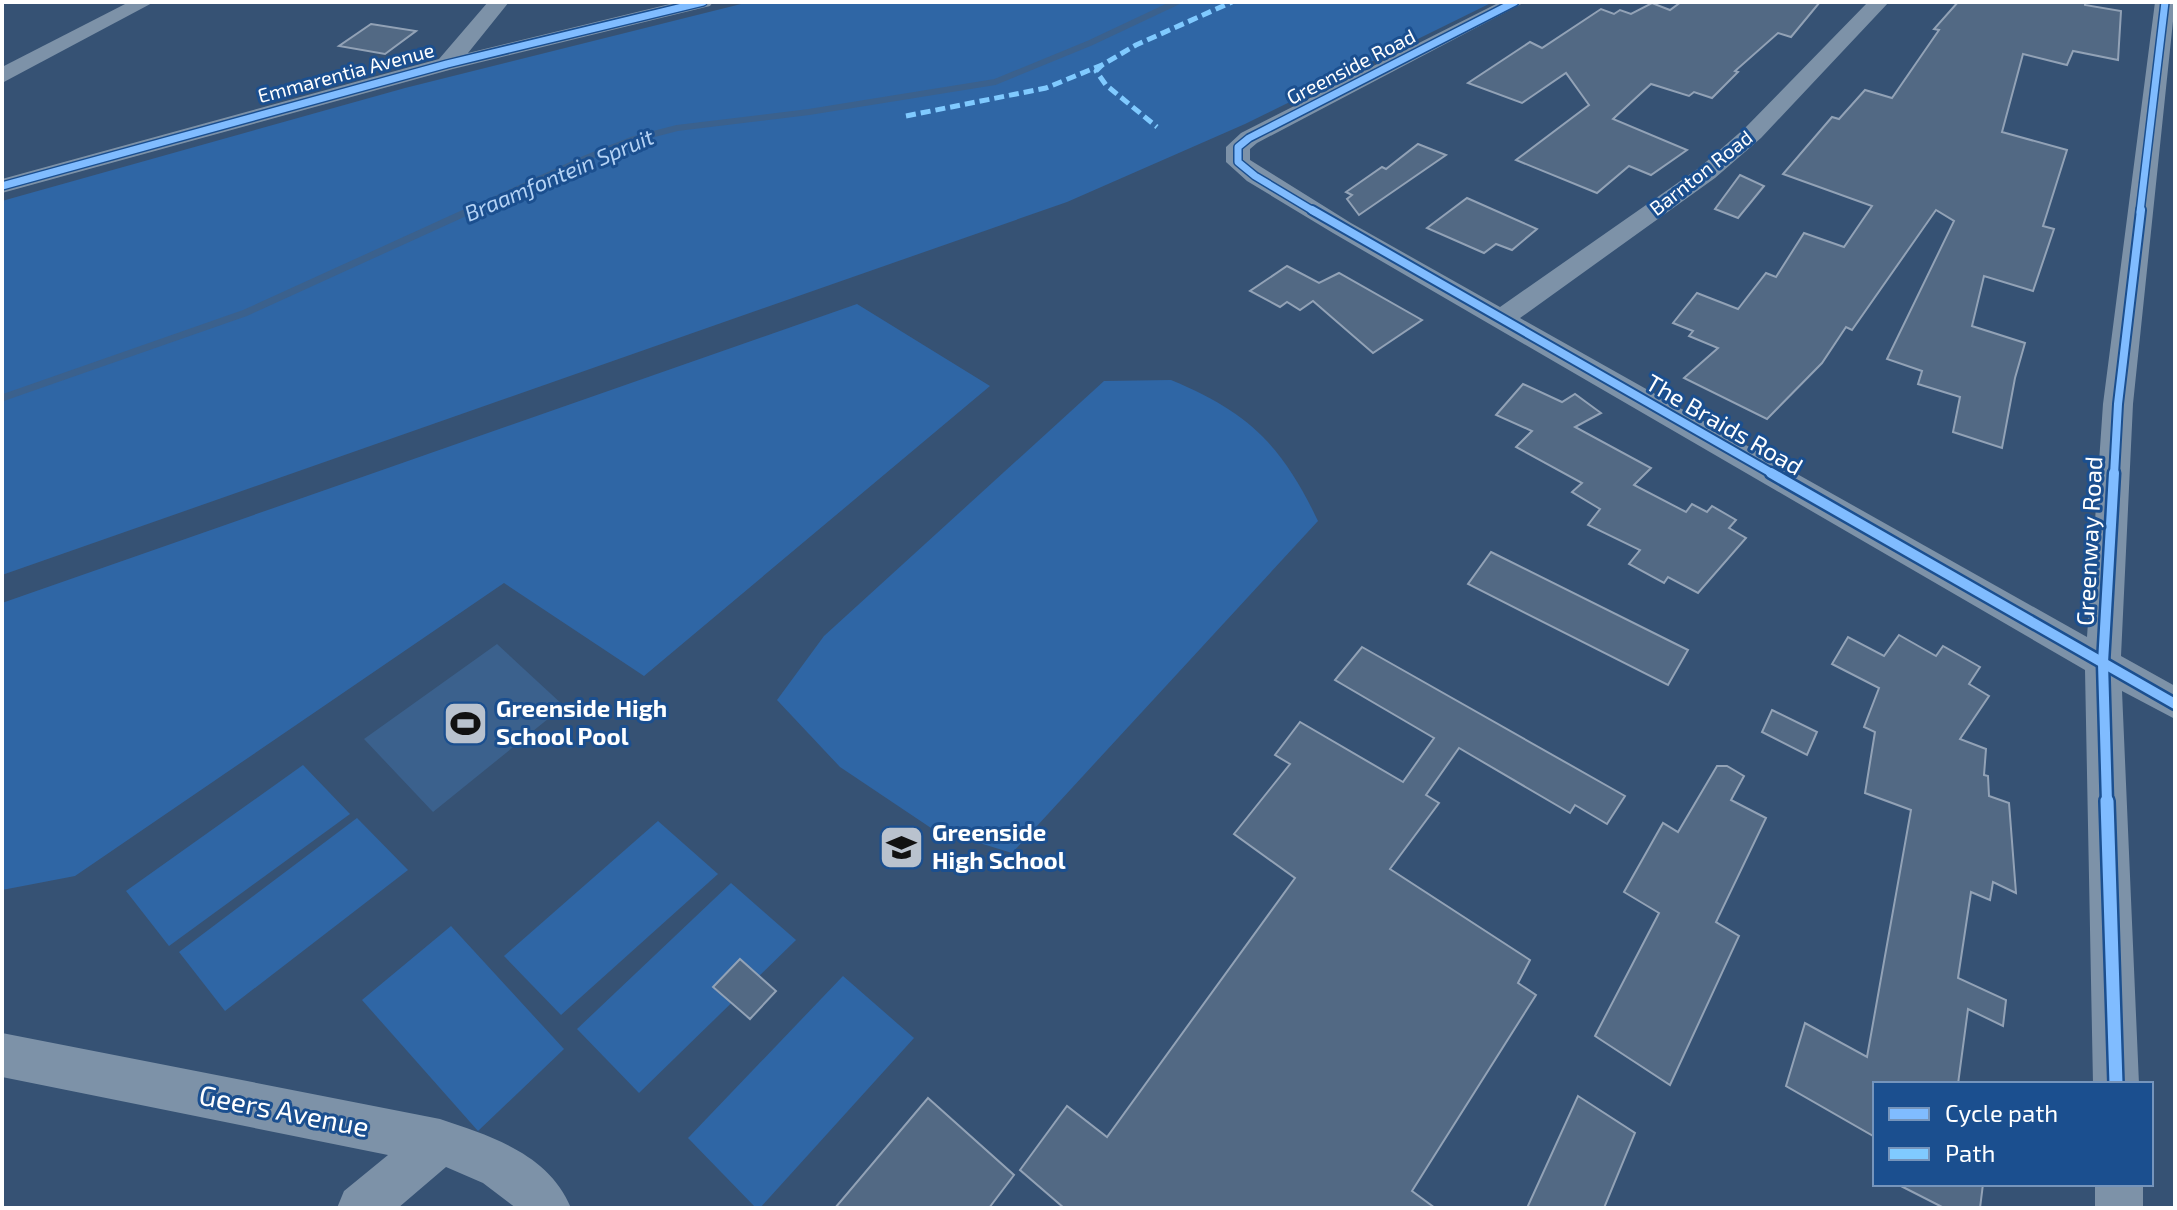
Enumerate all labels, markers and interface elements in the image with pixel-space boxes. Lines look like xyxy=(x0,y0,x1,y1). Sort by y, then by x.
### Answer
street label: Greenside Road xyxy=(1282,23,1419,109)
street label: Emmarentia Avenue xyxy=(255,37,437,107)
water label: Braamfontein Spruit xyxy=(460,122,658,226)
street label: Barnton Road xyxy=(1644,125,1757,220)
street label: The Braids Road xyxy=(1641,367,1808,480)
street label: Greenway Road xyxy=(2070,455,2107,626)
place label: Greenside High School Pool xyxy=(496,693,667,750)
sports icon: Greenside High School Pool xyxy=(441,699,489,747)
place label: Greenside High School xyxy=(932,817,1066,874)
school or university icon: Greenside High School xyxy=(877,823,925,871)
street label: Geers Avenue xyxy=(196,1077,372,1143)
legend xyxy=(1873,1082,2153,1186)
text: Cycle path xyxy=(1945,1098,2058,1127)
text: Path xyxy=(1945,1138,1995,1167)

